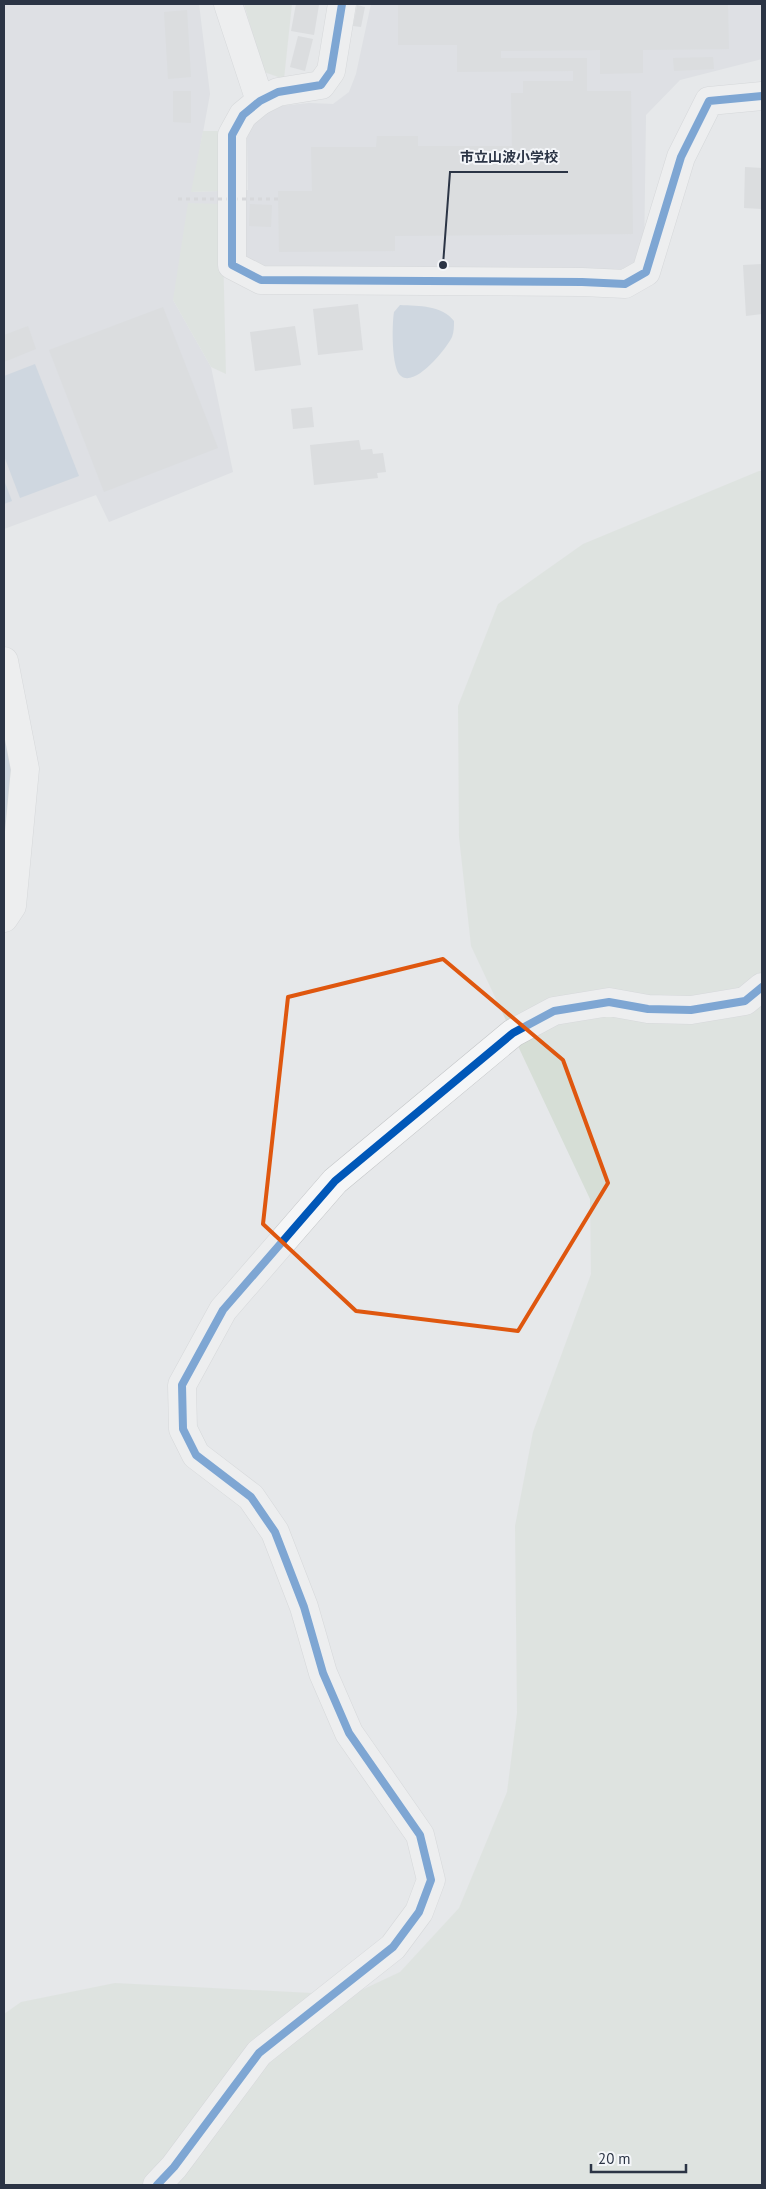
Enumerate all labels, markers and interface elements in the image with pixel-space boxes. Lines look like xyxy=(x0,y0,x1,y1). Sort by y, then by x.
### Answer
callout: 市立山波小学校 xyxy=(450,143,568,172)
text: 市立山波小学校 xyxy=(460,148,558,166)
scale bar xyxy=(591,2142,686,2174)
text: 20 m xyxy=(598,2149,631,2168)

